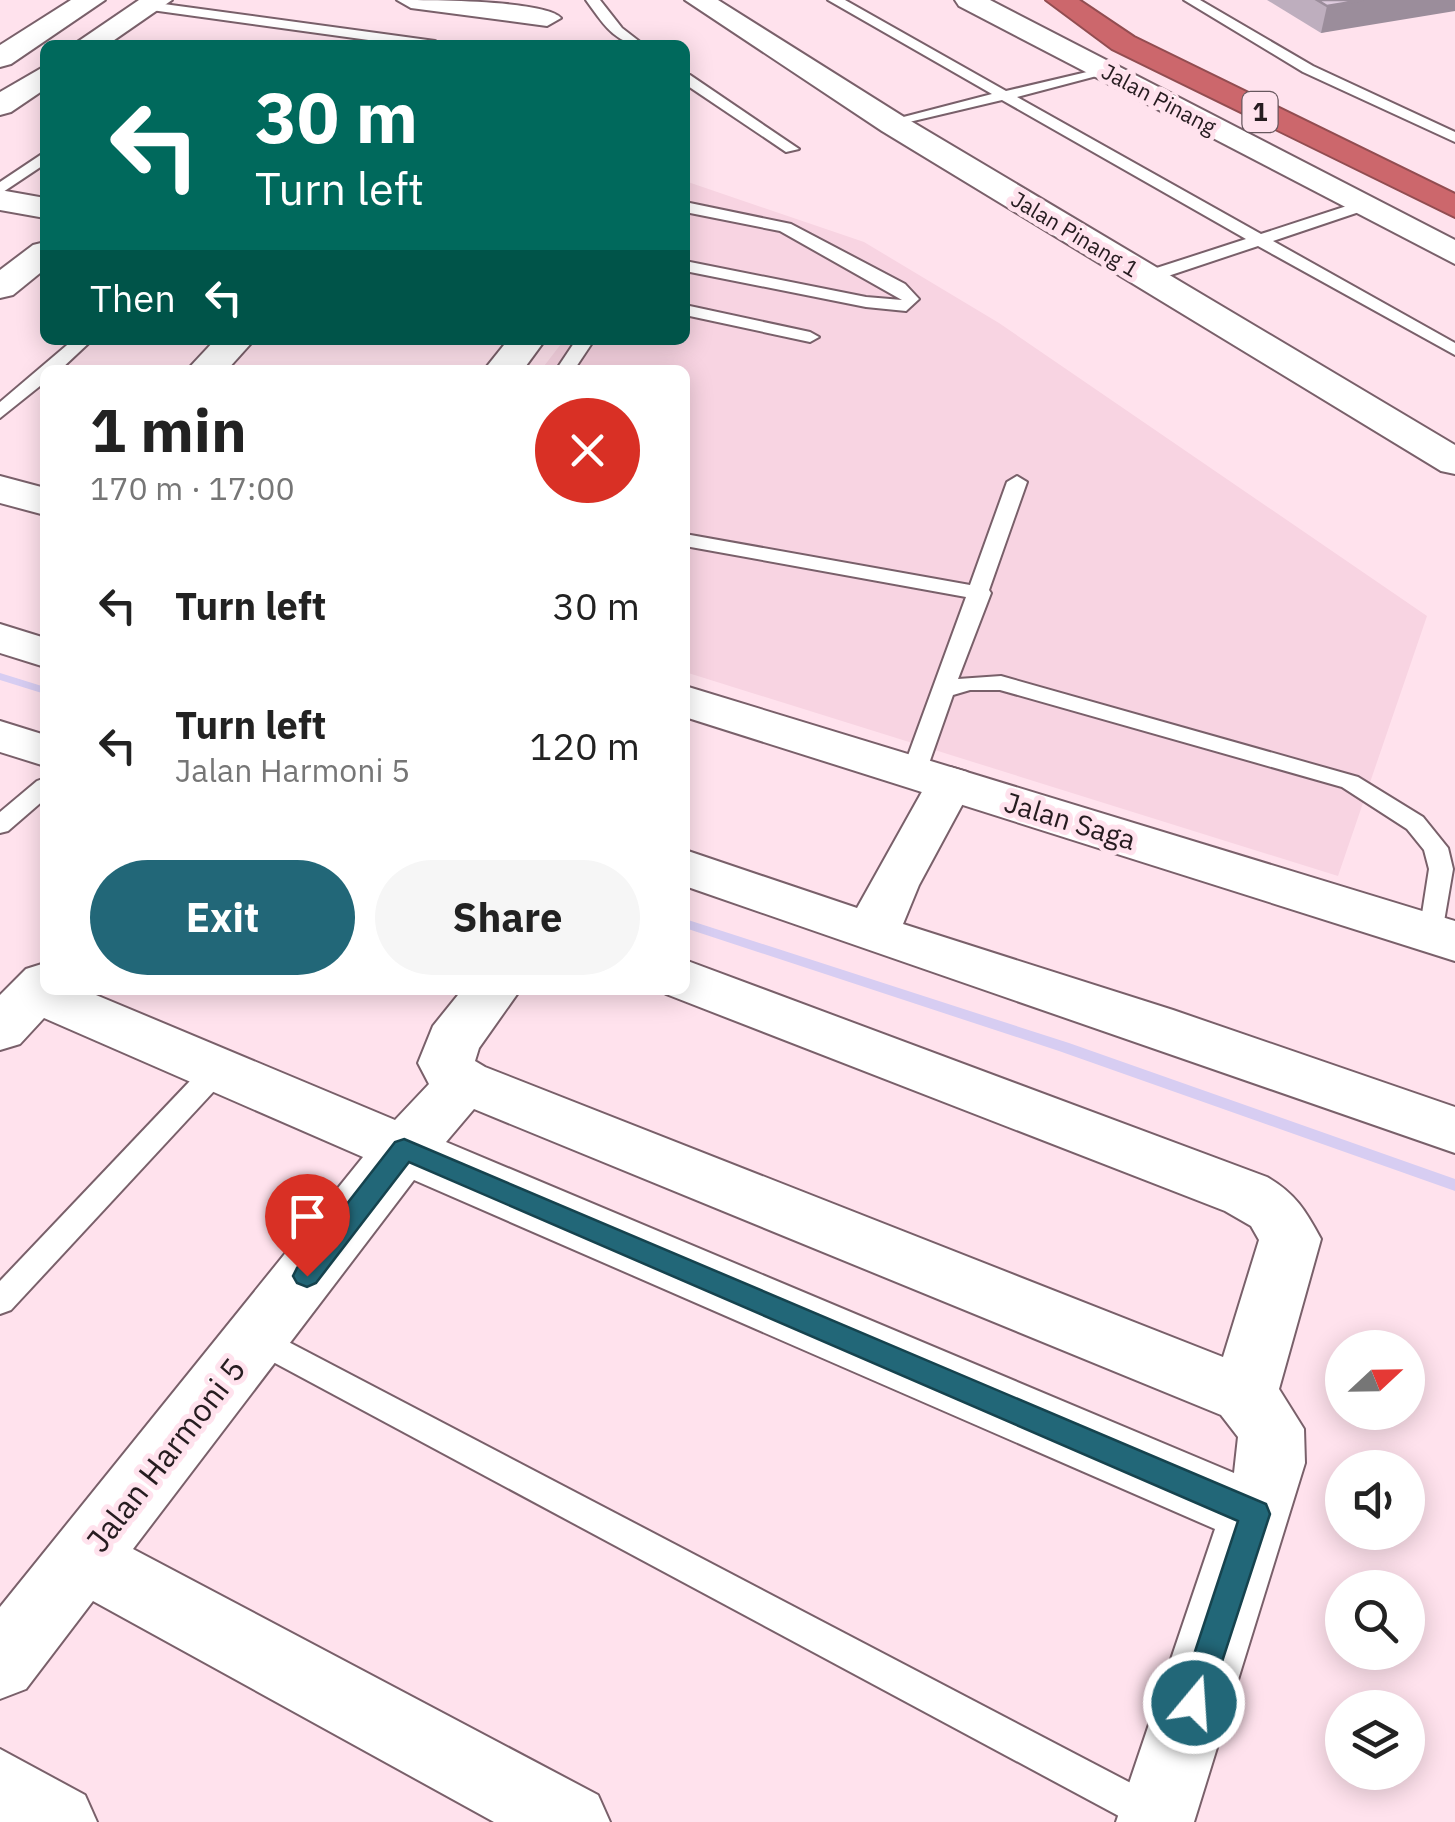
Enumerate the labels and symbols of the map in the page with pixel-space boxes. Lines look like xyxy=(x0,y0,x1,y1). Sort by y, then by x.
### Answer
street label: Jalan Pinang xyxy=(1097,56,1222,141)
road number: 1 xyxy=(1242,92,1278,132)
street label: Jalan Pinang 1 xyxy=(1006,184,1144,283)
street label: Jalan Saga xyxy=(1000,783,1140,858)
pin xyxy=(265,1174,350,1277)
north arrow xyxy=(1325,1330,1425,1430)
street label: Jalan Harmoni 5 xyxy=(76,1349,254,1560)
position arrow xyxy=(1142,1651,1246,1755)

